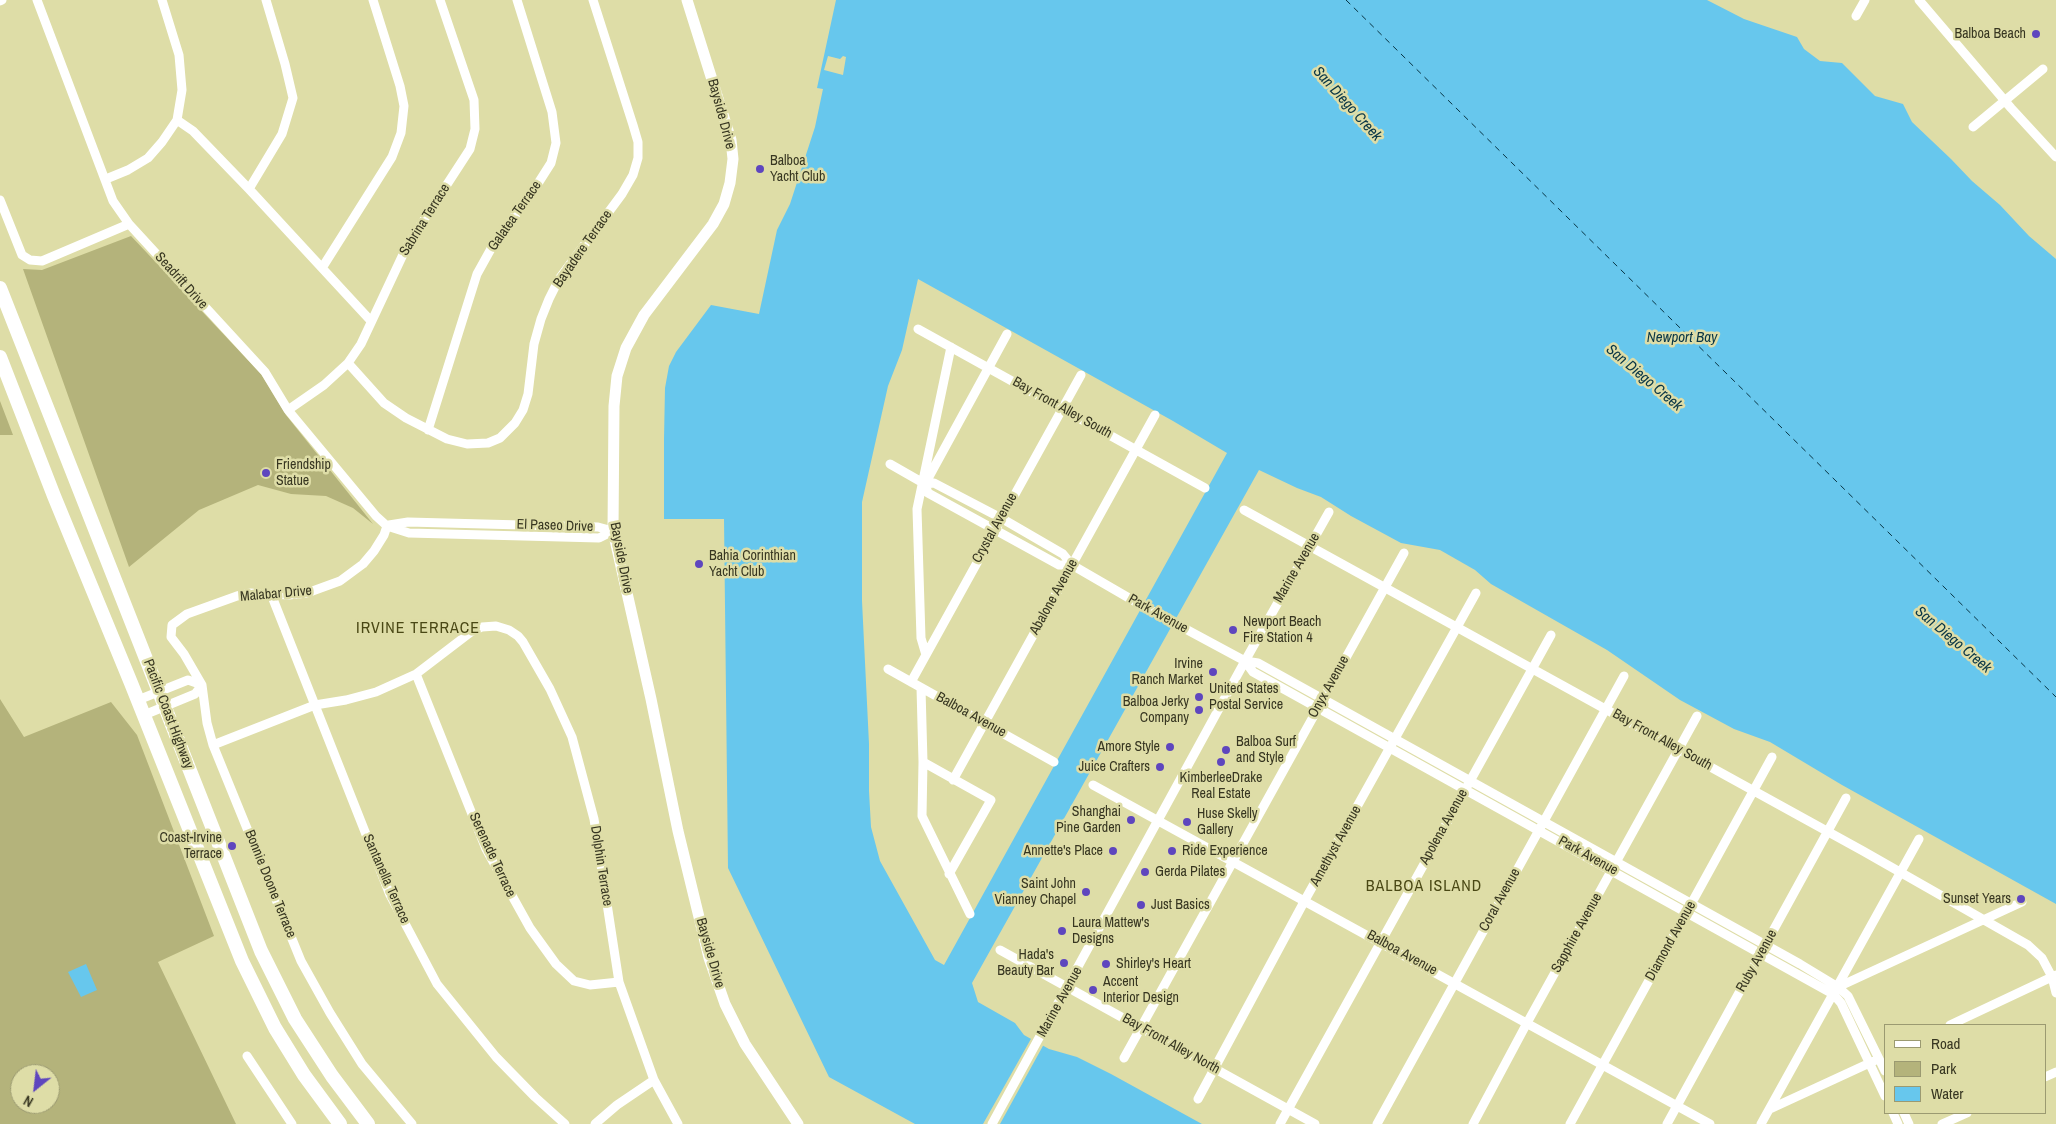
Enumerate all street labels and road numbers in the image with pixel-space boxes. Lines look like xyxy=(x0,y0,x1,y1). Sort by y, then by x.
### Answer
street label: Bayside Drive xyxy=(704,77,738,151)
street label: Galatea Terrace xyxy=(485,178,545,254)
street label: Sabrina Terrace xyxy=(396,181,454,259)
street label: Bayadere Terrace xyxy=(550,207,616,291)
street label: Seadrift Drive xyxy=(151,249,211,313)
street label: Bay Front Alley South xyxy=(1009,374,1115,442)
street label: Crystal Avenue xyxy=(969,490,1021,566)
street label: El Paseo Drive xyxy=(516,516,594,536)
street label: Bayside Drive xyxy=(606,521,636,595)
street label: Marine Avenue xyxy=(1270,530,1324,606)
street label: Abalone Avenue xyxy=(1026,556,1082,638)
street label: Malabar Drive xyxy=(239,582,313,606)
street label: Park Avenue xyxy=(1125,591,1191,637)
street label: Onyx Avenue xyxy=(1305,653,1353,721)
street label: Pacific Coast Highway xyxy=(139,657,197,771)
street label: Balboa Avenue xyxy=(933,689,1009,741)
street label: Bay Front Alley South xyxy=(1609,706,1715,774)
street label: Apolena Avenue xyxy=(1416,786,1472,868)
street label: Amethyst Avenue xyxy=(1307,803,1365,889)
street label: Serenade Terrace xyxy=(465,810,519,900)
street label: Dolphin Terrace xyxy=(586,825,616,907)
street label: Bonnie Doone Terrace xyxy=(241,828,299,940)
street label: Santanella Terrace xyxy=(359,832,413,926)
street label: Park Avenue xyxy=(1555,833,1621,879)
street label: Coral Avenue xyxy=(1476,866,1524,934)
street label: Sapphire Avenue xyxy=(1548,890,1606,976)
street label: Diamond Avenue xyxy=(1642,898,1700,984)
street label: Bayside Drive xyxy=(692,916,728,990)
street label: Balboa Avenue xyxy=(1364,927,1440,979)
street label: Ruby Avenue xyxy=(1733,927,1781,995)
street label: Marine Avenue xyxy=(1034,964,1086,1040)
street label: Bay Front Alley North xyxy=(1119,1010,1223,1078)

